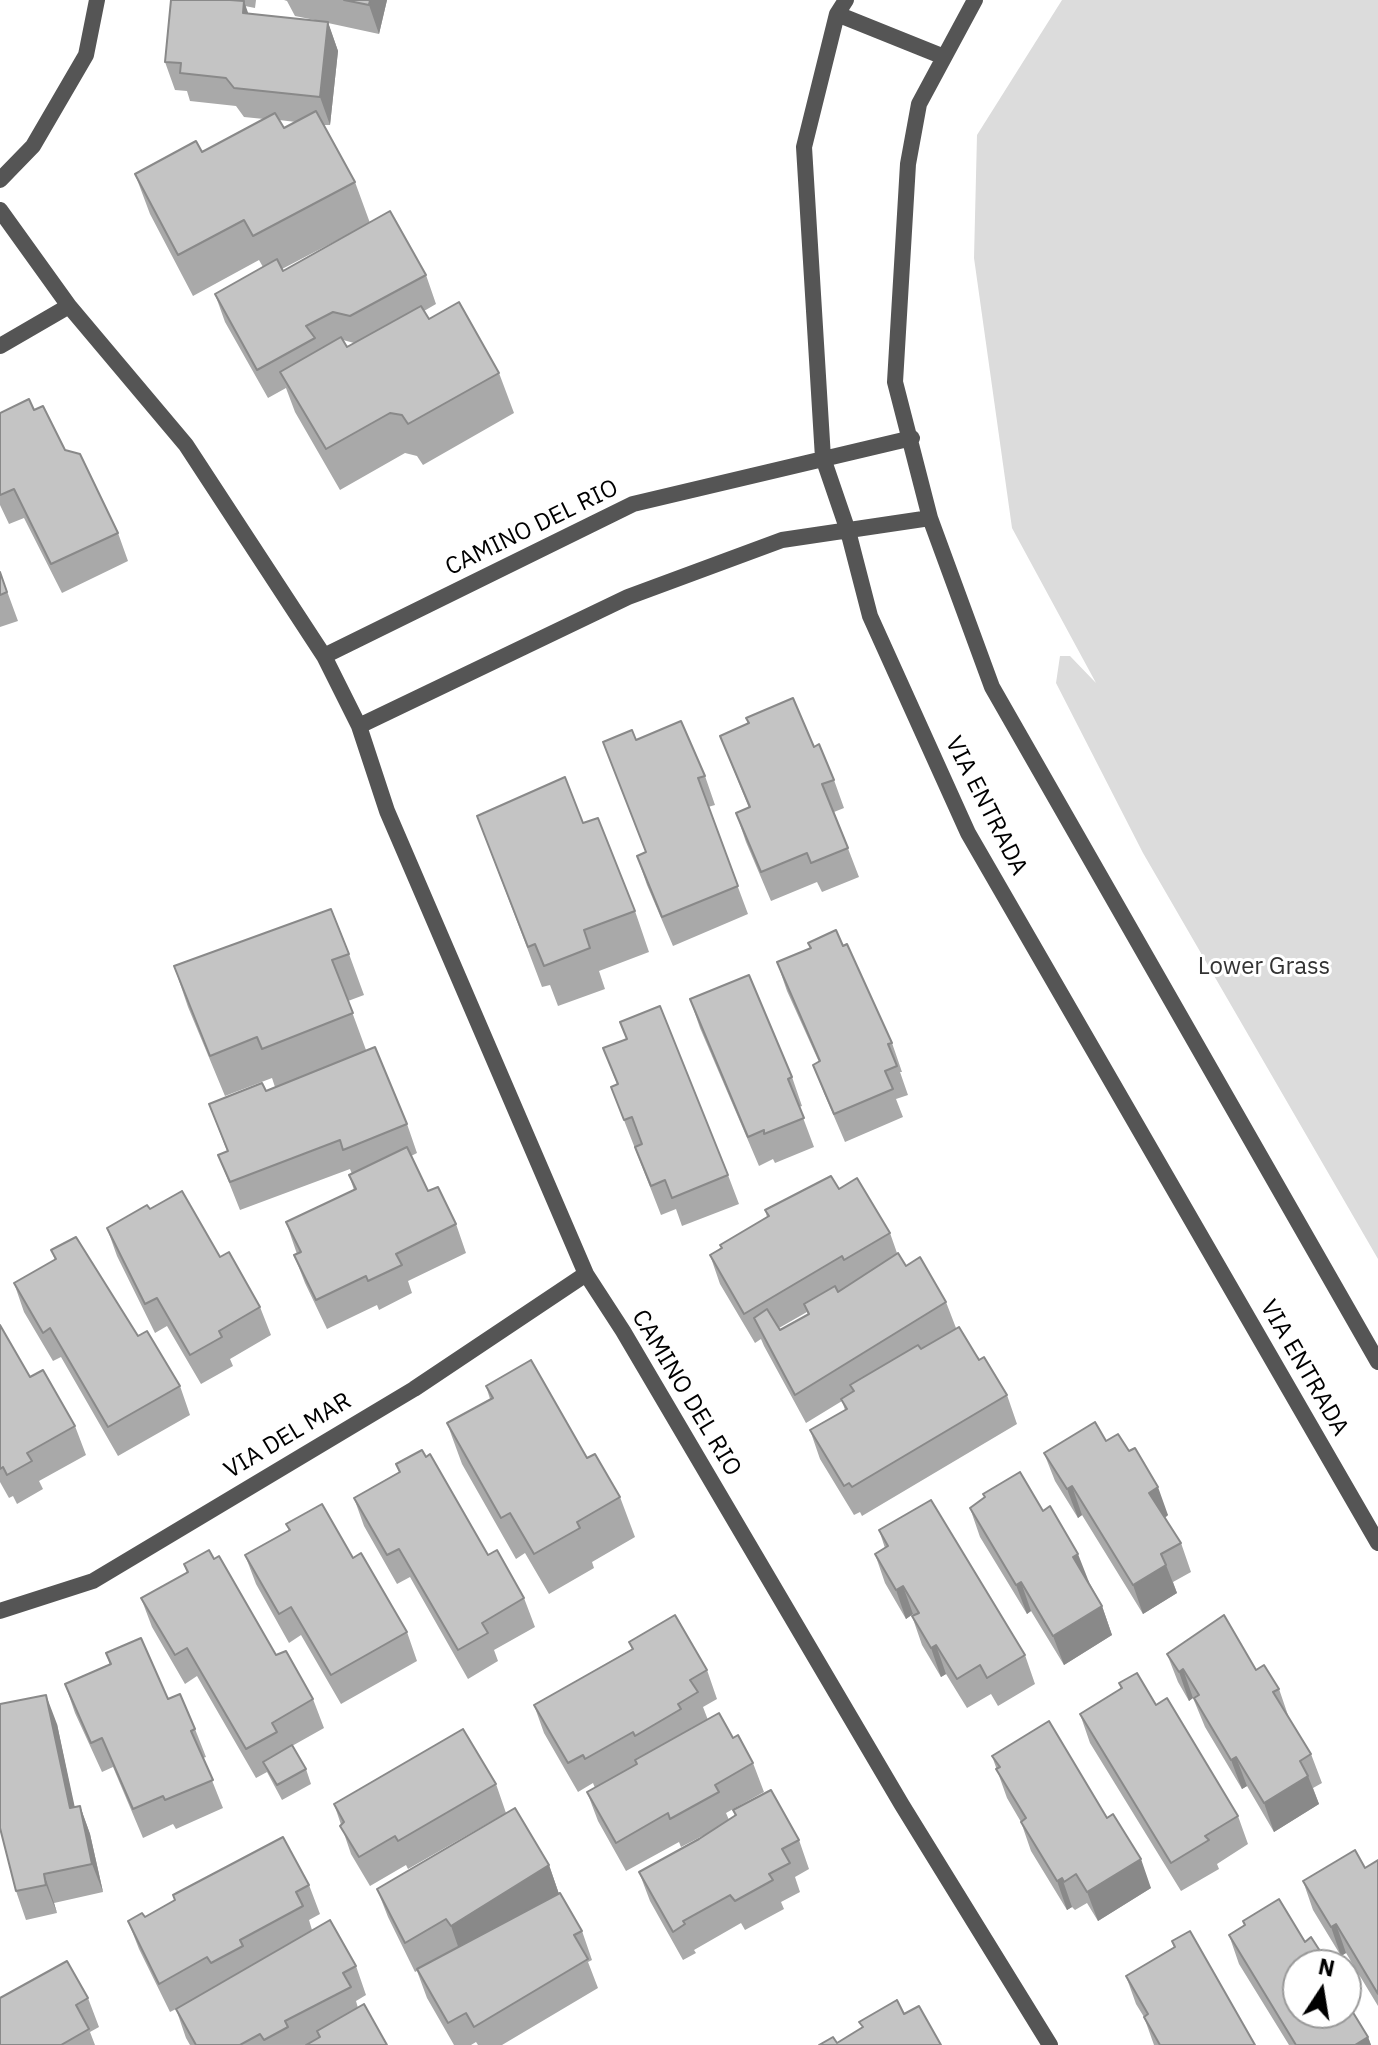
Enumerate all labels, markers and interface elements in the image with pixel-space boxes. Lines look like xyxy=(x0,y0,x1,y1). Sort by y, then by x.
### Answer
street label: CAMINO DEL RIO xyxy=(441,474,623,582)
street label: VIA ENTRADA xyxy=(939,732,1033,880)
park label: Lower Grass xyxy=(1198,953,1330,981)
street label: VIA ENTRADA xyxy=(1254,1295,1354,1441)
street label: CAMINO DEL RIO xyxy=(625,1305,747,1481)
street label: VIA DEL MAR xyxy=(219,1387,357,1485)
north arrow xyxy=(1282,1949,1362,2029)
text: N xyxy=(1316,1951,1337,1983)

